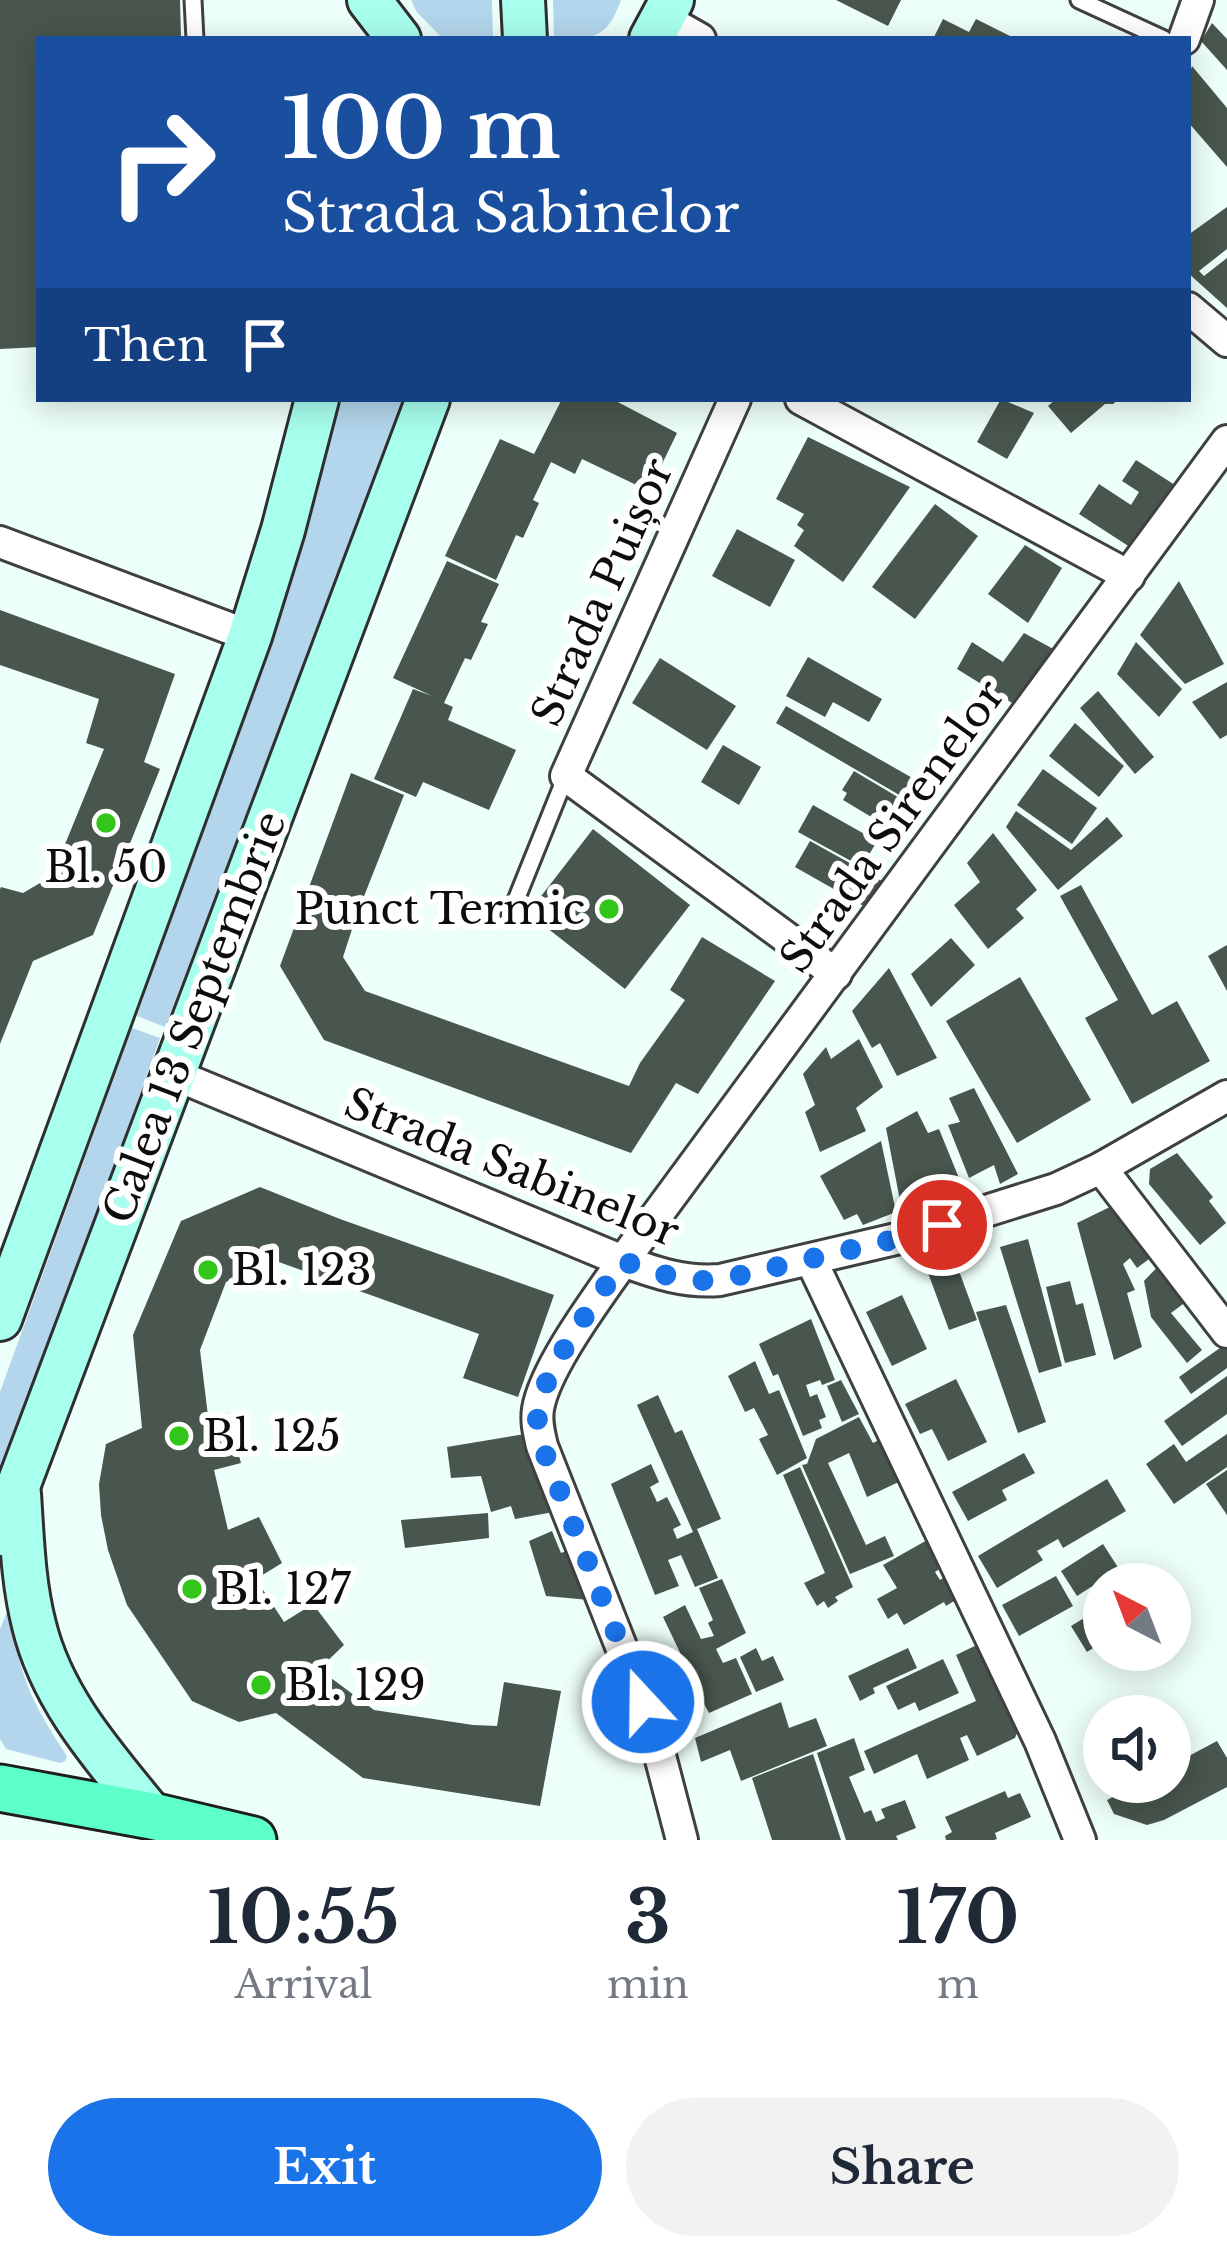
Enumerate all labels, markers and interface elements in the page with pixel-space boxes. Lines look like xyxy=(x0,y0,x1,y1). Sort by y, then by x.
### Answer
text: 100 m xyxy=(282,77,561,181)
icon: right xyxy=(84,84,240,240)
text: Strada Sabinelor xyxy=(282,180,739,247)
icon: arrive xyxy=(232,312,298,378)
text: Then xyxy=(84,317,208,373)
street label: Strada Puișor xyxy=(520,450,684,734)
street label: Strada Sirenelor xyxy=(769,670,1015,982)
street label: Calea 13 Septembrie xyxy=(91,804,297,1230)
marker: Bl. 50 xyxy=(93,810,119,836)
place label: Bl. 50 xyxy=(45,841,167,893)
place label: Punct Termic xyxy=(295,883,585,935)
marker: Punct Termic xyxy=(596,896,622,922)
street label: Strada Sabinelor xyxy=(337,1076,687,1258)
pin xyxy=(891,1174,993,1276)
icon: arrive xyxy=(909,1192,975,1258)
place label: Bl. 123 xyxy=(232,1244,372,1296)
marker: Bl. 123 xyxy=(195,1257,221,1283)
place label: Bl. 125 xyxy=(203,1410,341,1462)
marker: Bl. 125 xyxy=(166,1423,192,1449)
place label: Bl. 127 xyxy=(216,1563,352,1615)
north arrow xyxy=(1083,1563,1191,1671)
map controls xyxy=(1083,1563,1191,1803)
marker: Bl. 127 xyxy=(179,1576,205,1602)
position arrow xyxy=(580,1639,706,1765)
place label: Bl. 129 xyxy=(285,1659,426,1711)
marker: Bl. 129 xyxy=(248,1672,274,1698)
button: sound xyxy=(1083,1695,1191,1803)
text: 10:55 xyxy=(208,1873,399,1962)
text: 3 xyxy=(625,1873,671,1962)
text: 170 xyxy=(897,1873,1019,1962)
text: Arrival xyxy=(234,1960,373,2009)
text: min xyxy=(607,1960,689,2009)
text: m xyxy=(937,1960,979,2009)
button: Exit xyxy=(48,2098,602,2236)
button: Share xyxy=(626,2098,1179,2236)

